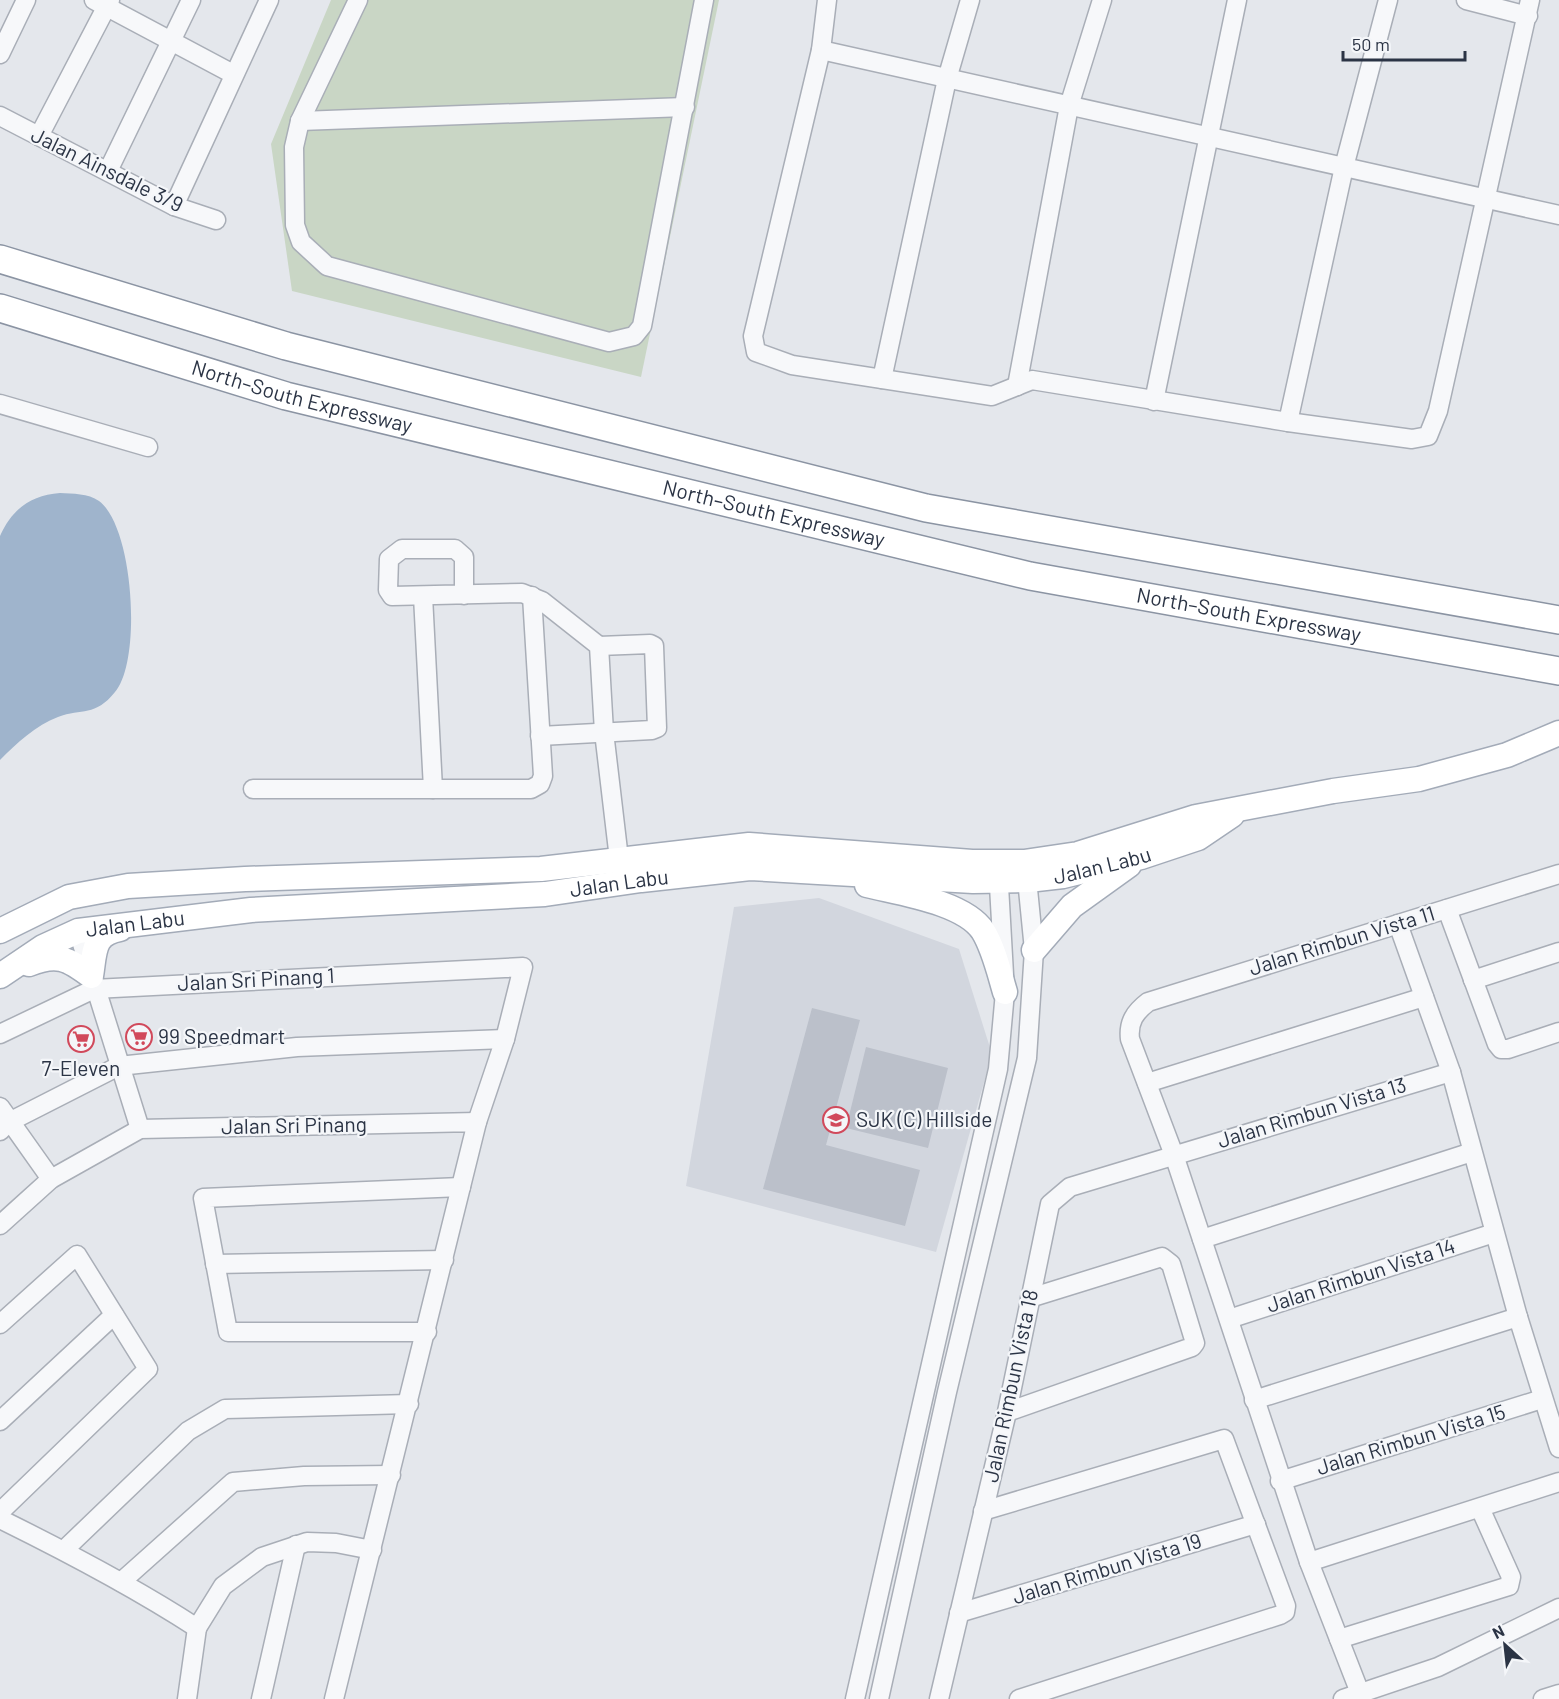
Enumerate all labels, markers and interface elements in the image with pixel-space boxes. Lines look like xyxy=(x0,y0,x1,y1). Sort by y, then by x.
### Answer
scale bar xyxy=(1343,24,1464,62)
text: 50 m xyxy=(1352,33,1390,55)
street label: Jalan Ainsdale 3/9 xyxy=(28,121,188,216)
street label: North–South Expressway xyxy=(189,354,416,437)
street label: North–South Expressway xyxy=(661,474,888,552)
street label: North–South Expressway xyxy=(1135,581,1364,646)
street label: Jalan Labu xyxy=(1052,841,1154,888)
street label: Jalan Labu xyxy=(568,863,670,901)
street label: Jalan Rimbun Vista 11 xyxy=(1246,899,1437,980)
street label: Jalan Labu xyxy=(84,904,186,941)
street label: Jalan Sri Pinang 1 xyxy=(177,962,335,995)
supermarket icon: 99 Speedmart xyxy=(124,1022,154,1052)
place label: 99 Speedmart xyxy=(158,1023,285,1048)
supermarket icon: 7-Eleven xyxy=(66,1024,96,1054)
place label: 7-Eleven xyxy=(42,1055,120,1080)
street label: Jalan Rimbun Vista 13 xyxy=(1214,1071,1409,1152)
school or university icon: SJK (C) Hillside xyxy=(821,1105,851,1135)
place label: SJK (C) Hillside xyxy=(856,1106,992,1131)
street label: Jalan Sri Pinang xyxy=(221,1111,367,1138)
street label: Jalan Rimbun Vista 14 xyxy=(1263,1232,1458,1317)
street label: Jalan Rimbun Vista 18 xyxy=(977,1287,1042,1484)
street label: Jalan Rimbun Vista 15 xyxy=(1313,1398,1508,1479)
street label: Jalan Rimbun Vista 19 xyxy=(1009,1527,1204,1608)
north arrow xyxy=(1475,1615,1535,1675)
text: N xyxy=(1489,1620,1507,1642)

